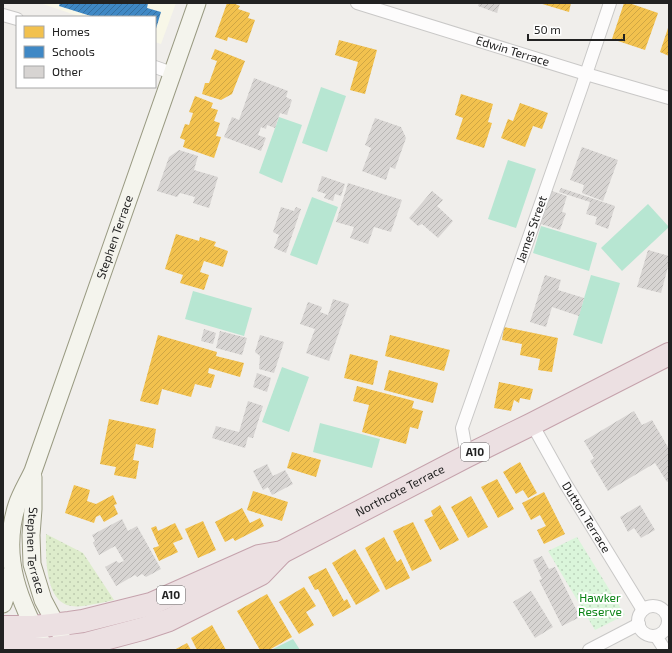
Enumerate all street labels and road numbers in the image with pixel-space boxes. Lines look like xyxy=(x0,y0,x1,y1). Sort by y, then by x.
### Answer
street label: Edwin Terrace xyxy=(474,32,552,68)
street label: Stephen Terrace xyxy=(93,193,135,281)
street label: James Street xyxy=(513,193,549,264)
road number: A10 xyxy=(461,443,489,461)
street label: Northcote Terrace xyxy=(353,461,446,519)
street label: Dutton Terrace xyxy=(560,479,614,555)
street label: Stephen Terrace xyxy=(25,507,49,595)
road number: A10 xyxy=(157,586,185,604)

